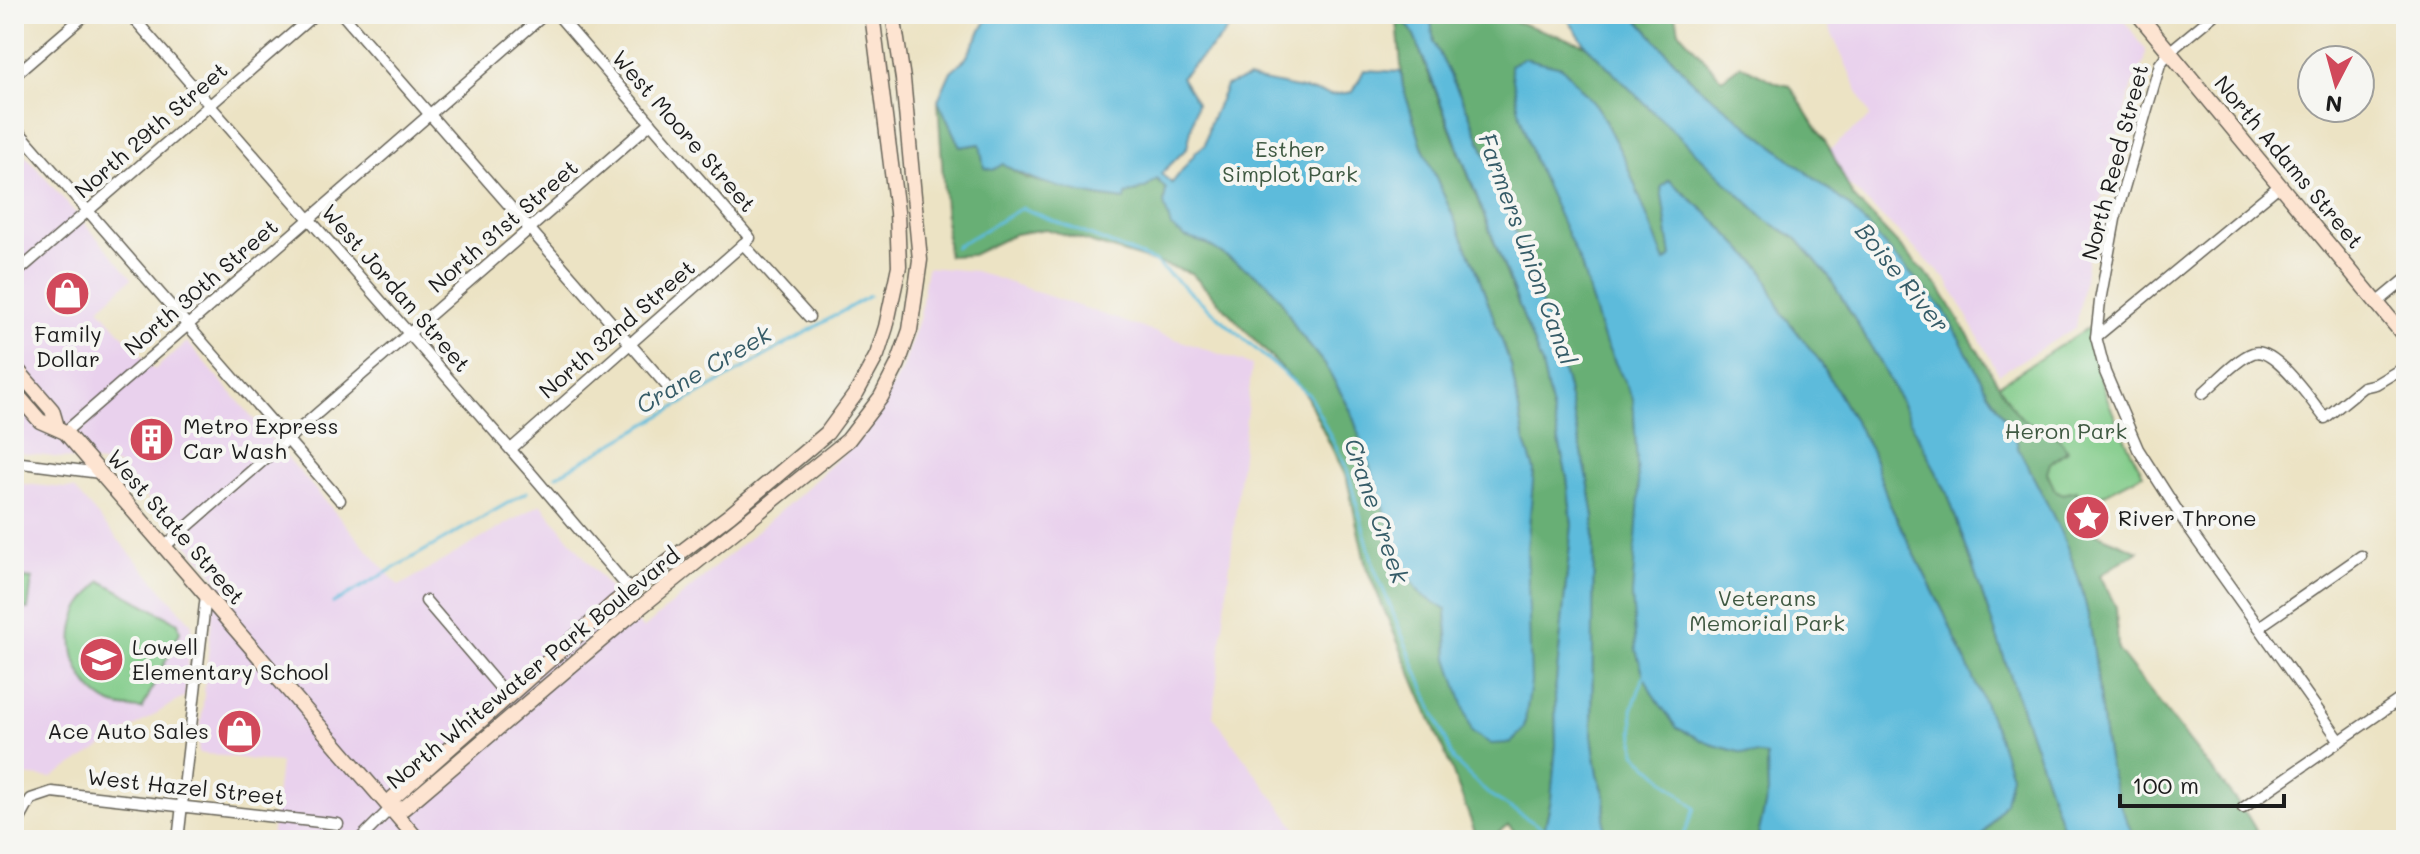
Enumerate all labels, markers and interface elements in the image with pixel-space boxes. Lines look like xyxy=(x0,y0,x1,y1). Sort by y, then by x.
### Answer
street label: West Moore Street xyxy=(606,44,763,218)
north arrow xyxy=(2296,44,2376,124)
street label: North 29th Street xyxy=(68,55,233,204)
street label: North Reed Street xyxy=(2074,61,2155,263)
street label: North Adams Street xyxy=(2209,70,2369,254)
water label: Farmers Union Canal xyxy=(1472,129,1585,368)
park label: Esther Simplot Park xyxy=(1222,134,1358,188)
street label: North 31st Street xyxy=(422,152,584,299)
street label: West Jordan Street xyxy=(315,198,477,378)
street label: North 30th Street xyxy=(118,212,284,362)
water label: Boise River xyxy=(1849,216,1957,338)
street label: North 32nd Street xyxy=(533,253,701,404)
shop icon: Family Dollar xyxy=(44,269,92,317)
water label: Crane Creek xyxy=(630,317,778,420)
place label: Family Dollar xyxy=(34,319,102,373)
place label: Metro Express Car Wash xyxy=(183,411,338,465)
building icon: Metro Express Car Wash xyxy=(128,415,176,463)
park label: Heron Park xyxy=(2005,416,2127,445)
water label: Crane Creek xyxy=(1338,434,1417,588)
street label: West State Street xyxy=(101,443,252,610)
place icon: River Throne xyxy=(2063,494,2111,542)
place label: River Throne xyxy=(2118,503,2257,532)
street label: North Whitewater Park Boulevard xyxy=(380,540,685,795)
park label: Veterans Memorial Park xyxy=(1689,583,1845,637)
place label: Lowell Elementary School xyxy=(132,632,329,686)
school or university icon: Lowell Elementary School xyxy=(77,636,125,684)
shop icon: Ace Auto Sales xyxy=(216,707,264,755)
place label: Ace Auto Sales xyxy=(47,716,209,745)
scale bar xyxy=(2120,758,2284,808)
street label: West Hazel Street xyxy=(86,762,286,811)
text: 100 m xyxy=(2132,769,2199,800)

